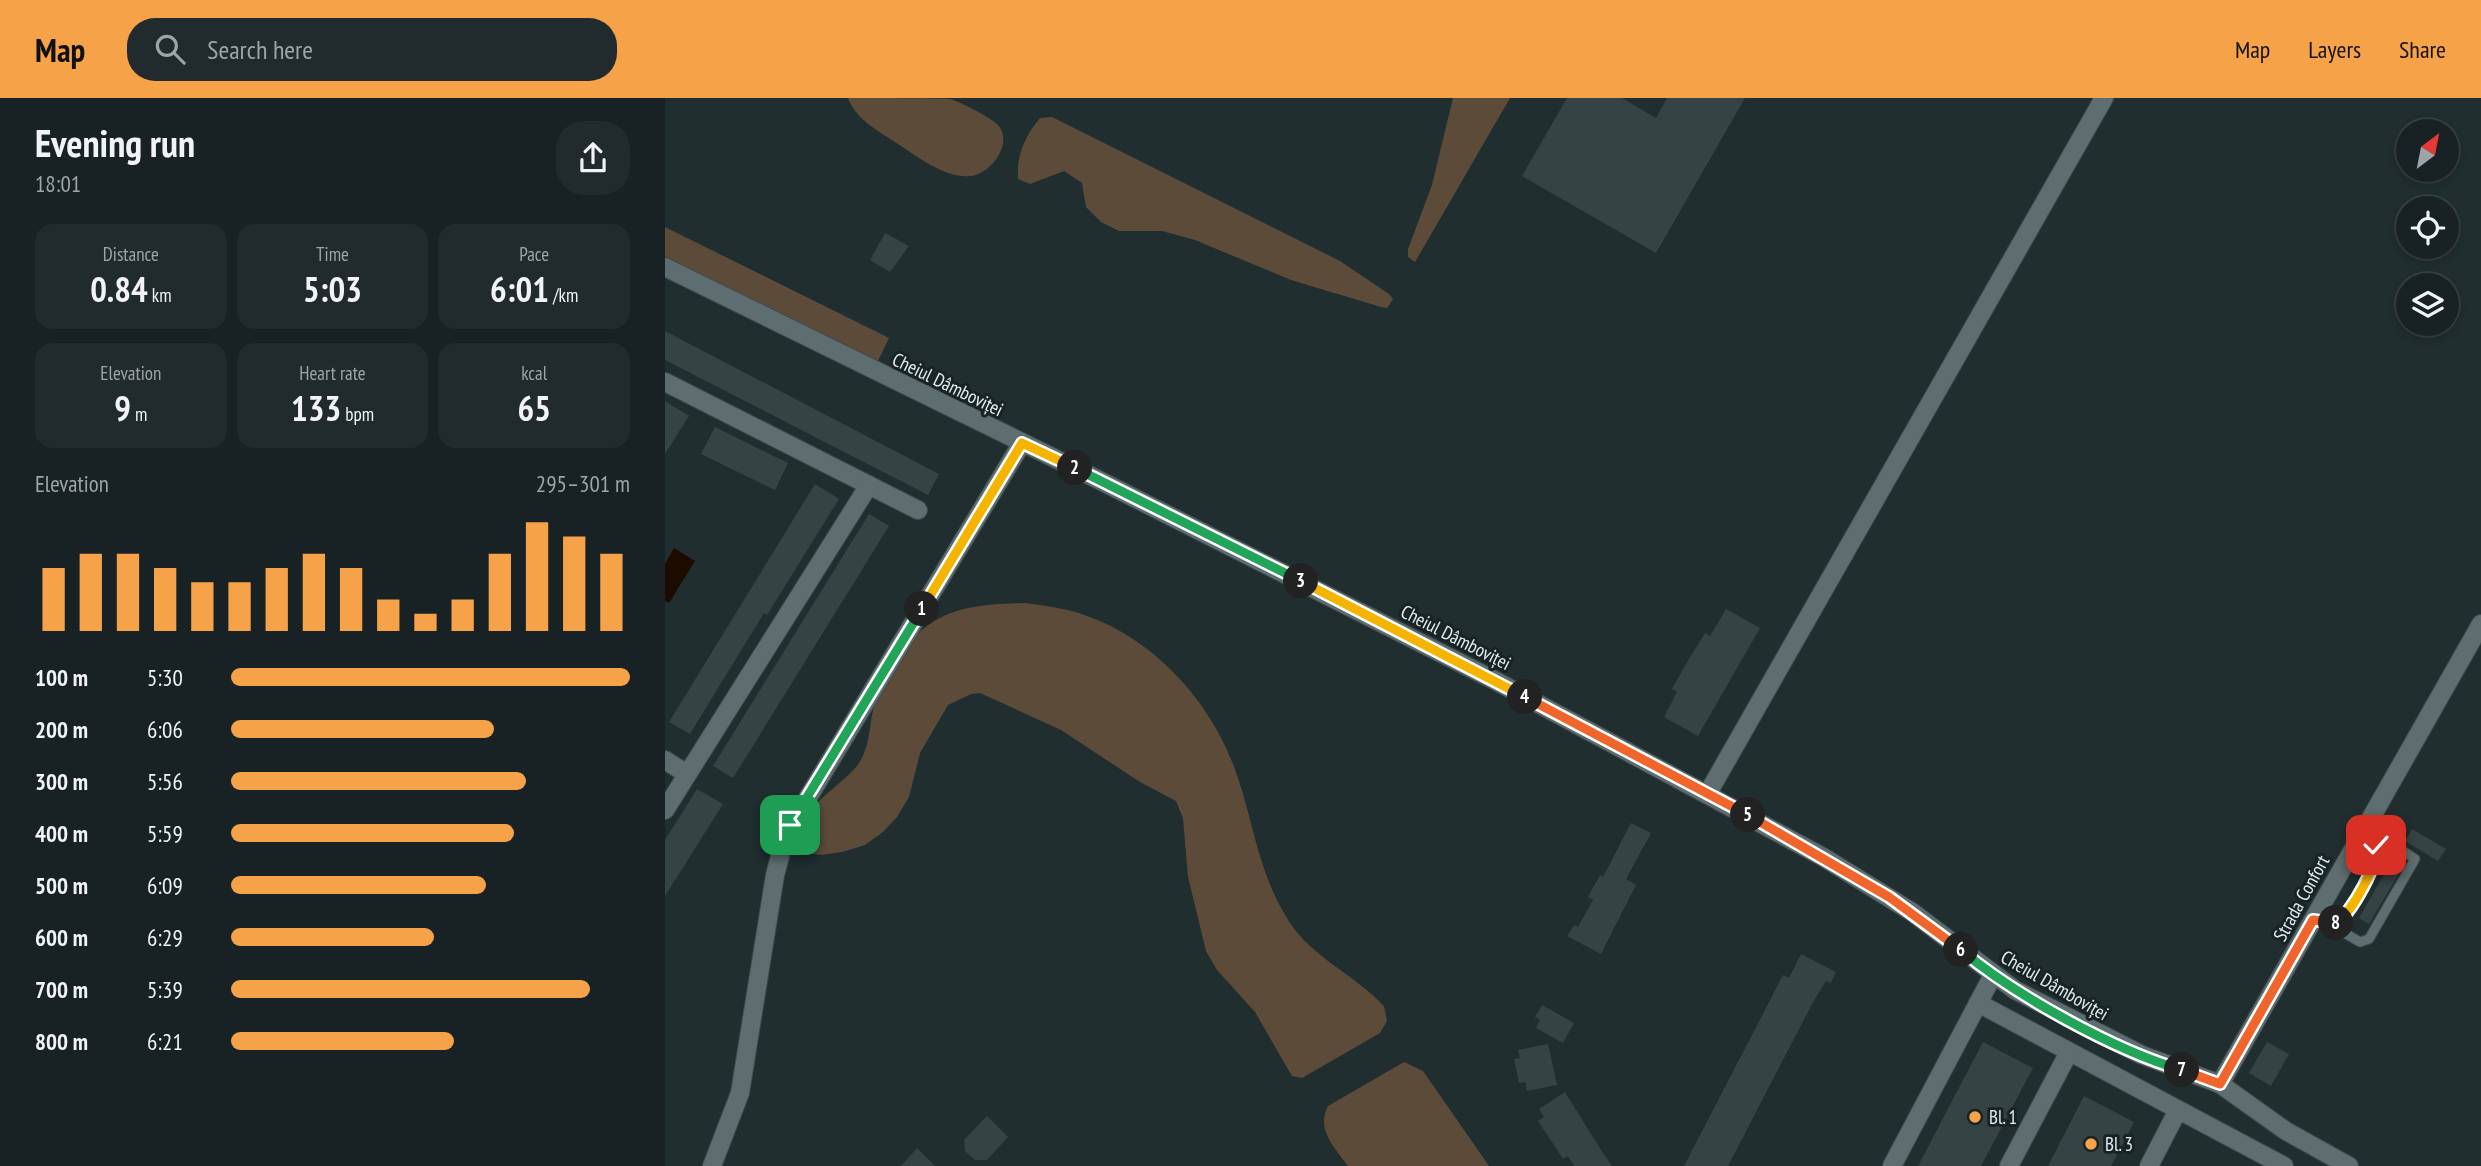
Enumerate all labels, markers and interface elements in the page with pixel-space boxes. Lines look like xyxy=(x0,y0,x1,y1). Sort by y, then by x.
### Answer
search box xyxy=(127,18,617,81)
text: Map xyxy=(35,28,85,71)
icon: search xyxy=(151,30,189,68)
text: Search here xyxy=(207,33,313,66)
text: Map xyxy=(2235,34,2270,65)
text: Layers xyxy=(2308,34,2361,65)
text: Share xyxy=(2399,34,2446,65)
text: Evening run xyxy=(35,118,195,167)
north arrow xyxy=(2396,119,2459,182)
map controls xyxy=(2396,119,2459,336)
button: share xyxy=(556,121,630,195)
text: 18:01 xyxy=(35,169,81,198)
button: locate xyxy=(2396,196,2459,259)
text: Distance xyxy=(103,242,159,266)
text: Time xyxy=(316,242,349,266)
text: Pace xyxy=(519,242,549,266)
text: 0.84 xyxy=(90,266,148,312)
text: 5:03 xyxy=(303,266,362,312)
text: 6:01 xyxy=(490,266,549,312)
button: layers xyxy=(2396,273,2459,336)
text: km xyxy=(148,283,172,307)
text: /km xyxy=(549,283,578,307)
street label: Cheiul Dâmboviței xyxy=(889,347,1007,421)
text: Elevation xyxy=(100,361,161,385)
text: Heart rate xyxy=(299,361,366,385)
text: kcal xyxy=(521,361,547,385)
text: 9 xyxy=(114,385,131,431)
text: 133 xyxy=(291,385,341,431)
text: 65 xyxy=(517,385,551,431)
text: m xyxy=(131,402,147,426)
text: bpm xyxy=(341,402,374,426)
pin: 2 xyxy=(1057,450,1093,486)
text: 2 xyxy=(1070,455,1079,479)
text: Elevation xyxy=(35,469,109,498)
text: 295–301 m xyxy=(536,469,630,498)
pin: 3 xyxy=(1283,564,1319,598)
text: 3 xyxy=(1296,568,1305,592)
pin: 1 xyxy=(905,592,939,626)
text: 1 xyxy=(917,596,926,620)
street label: Cheiul Dâmboviței xyxy=(1397,599,1515,675)
text: 100 m xyxy=(35,663,88,692)
text: 5:30 xyxy=(147,663,183,692)
pin: 4 xyxy=(1507,680,1543,714)
text: 4 xyxy=(1520,684,1529,708)
text: 200 m xyxy=(35,715,88,744)
text: 6:06 xyxy=(147,715,183,744)
text: 300 m xyxy=(35,767,88,796)
text: 5:56 xyxy=(147,767,183,796)
pin xyxy=(760,795,820,855)
pin: 5 xyxy=(1731,798,1765,832)
text: 5 xyxy=(1743,802,1752,826)
icon: arrive xyxy=(771,806,809,844)
pin xyxy=(2346,815,2406,875)
text: 400 m xyxy=(35,819,88,848)
text: 5:59 xyxy=(147,819,183,848)
icon: check xyxy=(2357,826,2395,864)
street label: Strada Confort xyxy=(2268,850,2335,945)
text: 500 m xyxy=(35,871,88,900)
text: 6:09 xyxy=(147,871,183,900)
pin: 8 xyxy=(2319,906,2353,940)
text: 8 xyxy=(2331,910,2340,934)
text: 600 m xyxy=(35,923,88,952)
text: 6:29 xyxy=(147,923,183,952)
pin: 6 xyxy=(1943,932,1979,968)
text: 6 xyxy=(1956,937,1965,961)
street label: Cheiul Dâmboviței xyxy=(1997,944,2113,1026)
text: 700 m xyxy=(35,975,88,1004)
text: 5:39 xyxy=(147,975,183,1004)
text: 800 m xyxy=(35,1027,88,1056)
text: 6:21 xyxy=(147,1027,183,1056)
pin: 7 xyxy=(2165,1052,2199,1088)
text: 7 xyxy=(2177,1057,2186,1081)
place label: Bl. 1 xyxy=(1989,1105,2017,1129)
marker: Bl. 1 xyxy=(1967,1109,1983,1125)
place label: Bl. 3 xyxy=(2105,1132,2133,1156)
marker: Bl. 3 xyxy=(2083,1136,2099,1152)

